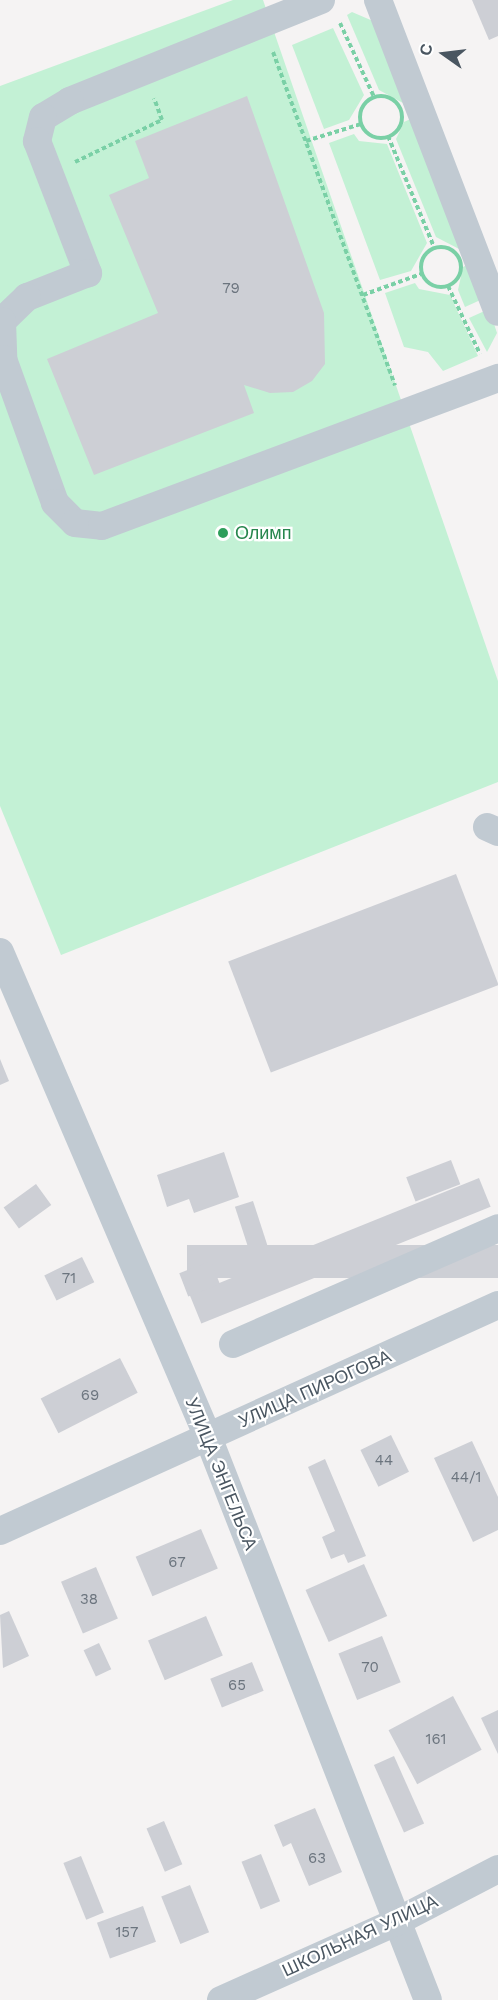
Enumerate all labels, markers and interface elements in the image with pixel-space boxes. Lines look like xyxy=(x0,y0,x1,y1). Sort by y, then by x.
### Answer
north arrow xyxy=(414,24,474,84)
text: С xyxy=(415,42,437,57)
house number: 79 xyxy=(222,280,240,298)
place label: Олимп xyxy=(235,522,291,544)
marker: Олимп xyxy=(216,526,230,540)
house number: 71 xyxy=(62,1270,76,1288)
street label: УЛИЦА ПИРОГОВА xyxy=(235,1346,395,1432)
house number: 69 xyxy=(81,1387,99,1405)
street label: УЛИЦА ЭНГЕЛЬСА xyxy=(181,1395,261,1553)
house number: 44 xyxy=(375,1452,393,1470)
house number: 44/1 xyxy=(451,1469,481,1487)
house number: 67 xyxy=(168,1554,186,1572)
house number: 38 xyxy=(80,1591,98,1609)
house number: 70 xyxy=(361,1659,379,1677)
house number: 65 xyxy=(228,1677,246,1695)
house number: 161 xyxy=(426,1731,446,1749)
house number: 63 xyxy=(308,1850,326,1868)
street label: ШКОЛЬНАЯ УЛИЦА xyxy=(279,1890,441,1982)
house number: 157 xyxy=(116,1924,138,1942)

